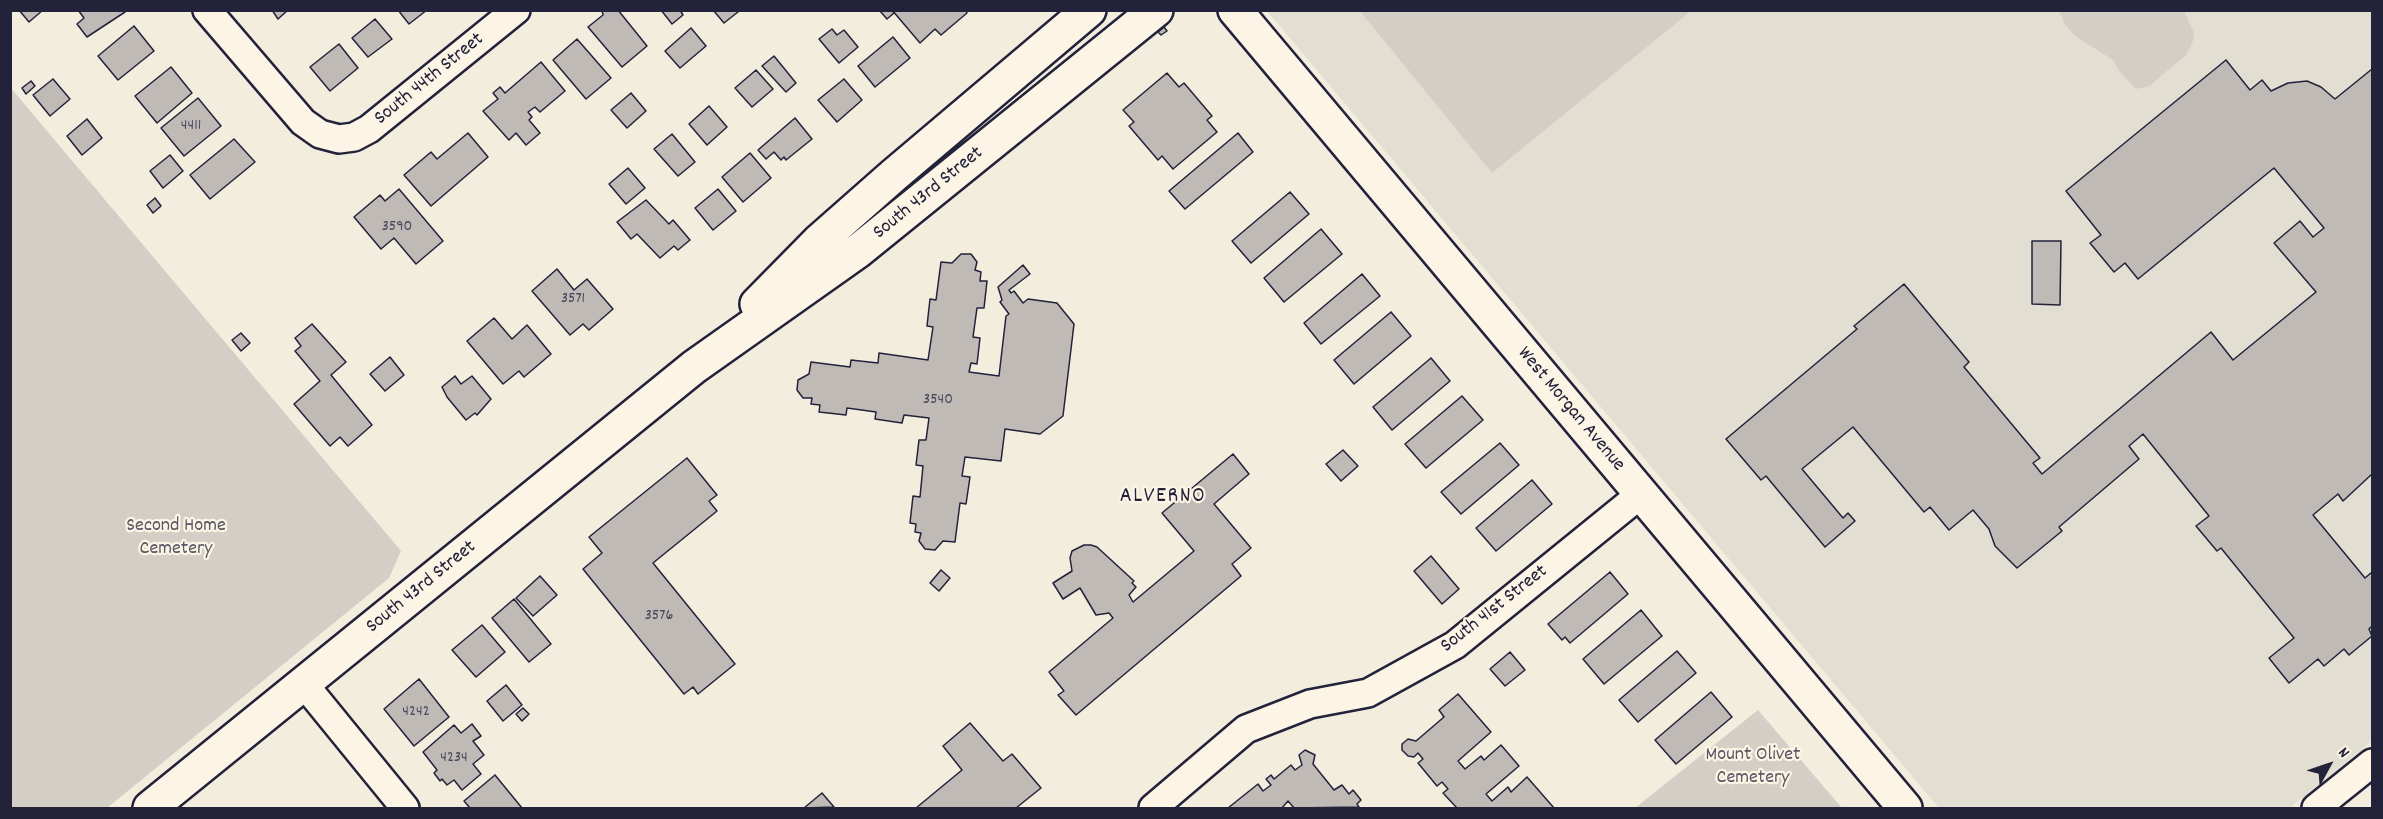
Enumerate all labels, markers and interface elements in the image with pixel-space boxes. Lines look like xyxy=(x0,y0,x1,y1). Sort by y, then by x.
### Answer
street label: South 44th Street xyxy=(370,29,490,131)
house number: 4411 xyxy=(181,117,201,137)
street label: South 43rd Street xyxy=(869,142,989,246)
house number: 3590 xyxy=(382,218,412,238)
house number: 3571 xyxy=(561,290,585,310)
street label: West Morgan Avenue xyxy=(1511,343,1629,477)
house number: 3540 xyxy=(923,391,953,411)
district label: ALVERNO xyxy=(1120,485,1206,511)
park label: Second Home Cemetery xyxy=(126,515,226,562)
street label: South 43rd Street xyxy=(362,536,482,640)
street label: South 41st Street xyxy=(1437,561,1553,659)
house number: 3576 xyxy=(645,607,673,627)
house number: 4242 xyxy=(402,703,430,723)
north arrow xyxy=(2299,735,2359,795)
text: N xyxy=(2332,743,2355,764)
park label: Mount Olivet Cemetery xyxy=(1706,744,1800,791)
house number: 4234 xyxy=(440,749,468,769)

